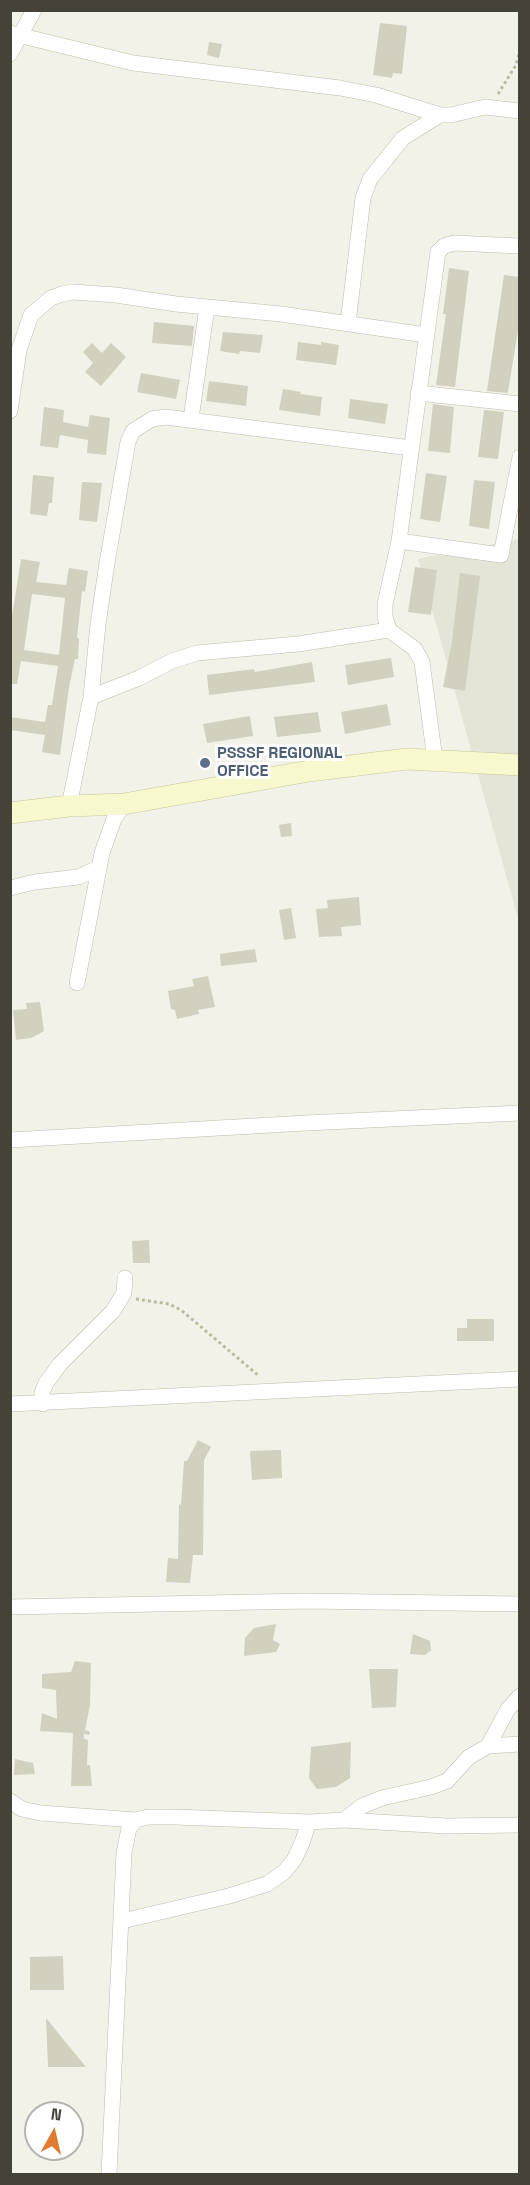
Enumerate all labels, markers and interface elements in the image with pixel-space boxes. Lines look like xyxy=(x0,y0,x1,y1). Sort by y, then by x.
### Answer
place label: PSSSF REGIONAL OFFICE xyxy=(217,744,343,782)
marker: PSSSF REGIONAL OFFICE xyxy=(198,756,212,770)
north arrow xyxy=(24,2101,84,2161)
text: N xyxy=(50,2104,63,2126)

